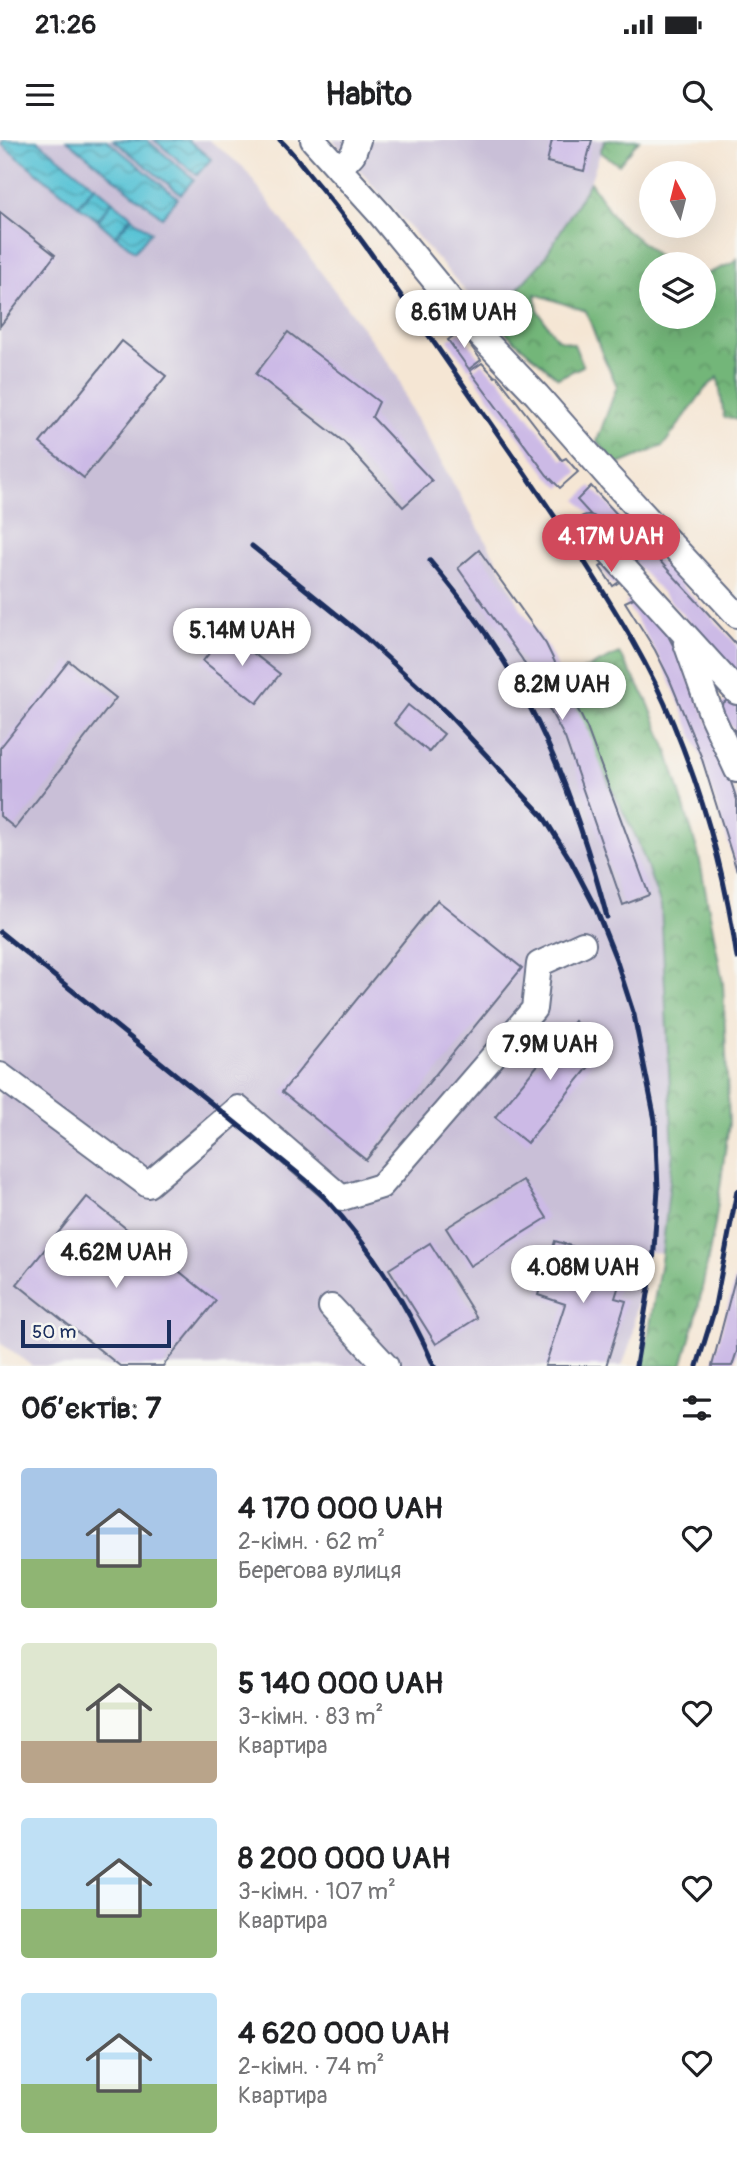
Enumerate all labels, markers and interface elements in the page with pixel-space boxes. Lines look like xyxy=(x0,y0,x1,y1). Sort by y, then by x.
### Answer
text: 21:26 xyxy=(35,9,96,41)
text: Habito xyxy=(325,75,412,115)
icon: menu xyxy=(21,76,59,114)
icon: search xyxy=(678,76,716,114)
north arrow xyxy=(639,161,716,238)
map controls xyxy=(639,161,716,329)
button: layers xyxy=(639,252,716,329)
pin: 8.61M UAH xyxy=(384,290,544,350)
text: 8.61M UAH xyxy=(411,298,517,327)
pin: 4.17M UAH xyxy=(531,514,691,574)
text: 4.17M UAH xyxy=(558,522,664,551)
pin: 5.14M UAH xyxy=(162,608,322,668)
text: 5.14M UAH xyxy=(189,616,295,645)
pin: 8.2M UAH xyxy=(490,662,634,722)
text: 8.2M UAH xyxy=(514,670,610,699)
pin: 7.9M UAH xyxy=(478,1023,622,1082)
text: 7.9M UAH xyxy=(502,1030,598,1059)
pin: 4.62M UAH xyxy=(36,1230,196,1290)
text: 4.62M UAH xyxy=(61,1238,171,1267)
pin: 4.08M UAH xyxy=(503,1246,663,1305)
text: 4.08M UAH xyxy=(527,1253,639,1282)
scale bar xyxy=(21,1317,172,1349)
text: 50 m xyxy=(32,1320,76,1344)
icon: filters xyxy=(678,1389,716,1427)
text: Об’єктів: 7 xyxy=(21,1390,162,1427)
text: 4 170 000 UAH xyxy=(238,1490,443,1527)
icon: home xyxy=(77,1496,161,1580)
icon: heart xyxy=(678,1519,716,1557)
text: 2-кімн. · 62 m² xyxy=(238,1527,385,1556)
text: Берегова вулиця xyxy=(238,1556,401,1585)
text: 5 140 000 UAH xyxy=(238,1665,443,1702)
icon: home xyxy=(77,1671,161,1755)
icon: heart xyxy=(678,1694,716,1732)
text: 3-кімн. · 83 m² xyxy=(238,1702,383,1731)
text: Квартира xyxy=(238,1731,327,1760)
text: 8 200 000 UAH xyxy=(238,1840,450,1877)
icon: home xyxy=(77,1846,161,1930)
icon: heart xyxy=(678,1869,716,1907)
text: 3-кімн. · 107 m² xyxy=(238,1877,396,1906)
text: Квартира xyxy=(238,1906,327,1935)
text: 4 620 000 UAH xyxy=(238,2015,449,2052)
icon: home xyxy=(77,2021,161,2105)
icon: heart xyxy=(678,2044,716,2082)
text: 2-кімн. · 74 m² xyxy=(238,2052,385,2081)
text: Квартира xyxy=(238,2081,327,2110)

